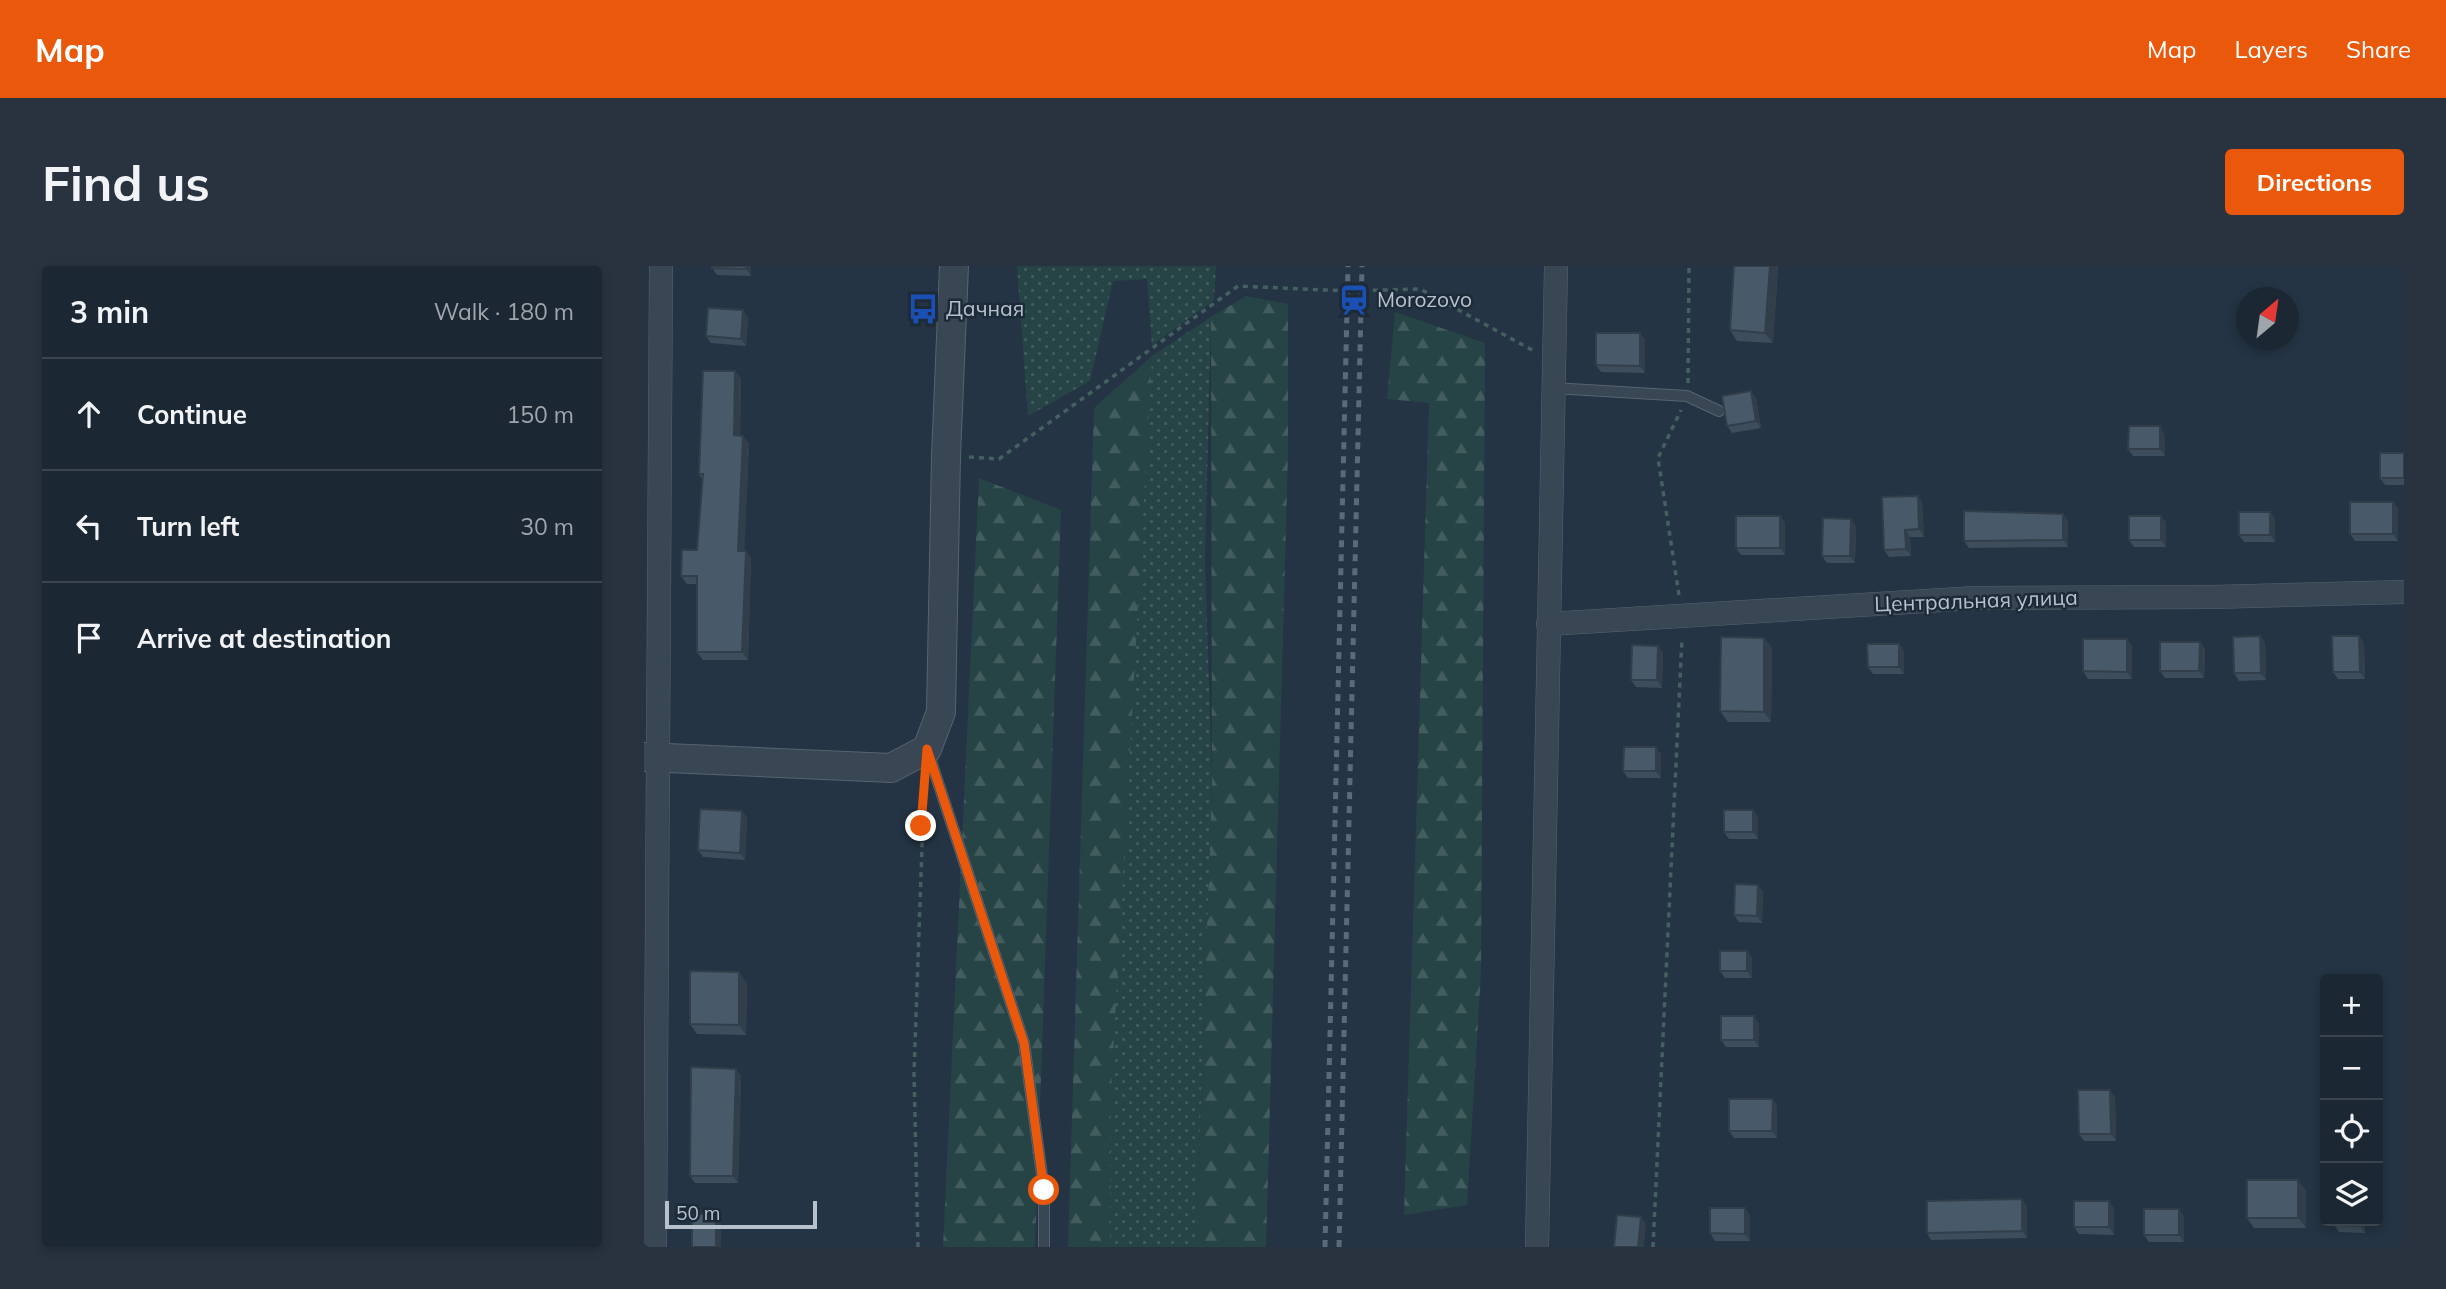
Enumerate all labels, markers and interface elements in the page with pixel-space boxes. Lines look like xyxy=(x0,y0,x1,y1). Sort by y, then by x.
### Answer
text: Map xyxy=(35,29,105,70)
text: Map xyxy=(2147,34,2196,64)
text: Layers xyxy=(2234,34,2308,64)
text: Share xyxy=(2346,34,2411,64)
button: Directions xyxy=(2225,149,2404,215)
text: Find us xyxy=(42,152,210,213)
station icon: Morozovo xyxy=(1337,283,1371,317)
place label: Morozovo xyxy=(1377,286,1472,312)
north arrow xyxy=(2236,287,2299,350)
bus stop icon: Дачная xyxy=(906,292,940,326)
text: 3 min xyxy=(70,293,149,331)
place label: Дачная xyxy=(946,295,1024,321)
text: Walk · 180 m xyxy=(434,297,574,326)
icon: ahead xyxy=(70,395,108,433)
text: Continue xyxy=(137,398,247,431)
text: 150 m xyxy=(506,400,574,429)
icon: left xyxy=(70,507,108,545)
text: Turn left xyxy=(137,510,239,543)
text: 30 m xyxy=(520,512,574,541)
street label: Центральная улица xyxy=(1874,583,2078,617)
icon: arrive xyxy=(70,619,108,657)
text: Arrive at destination xyxy=(137,622,392,655)
route end xyxy=(905,810,936,841)
map controls xyxy=(2320,974,2383,1226)
button: + xyxy=(2320,974,2383,1037)
button: − xyxy=(2320,1037,2383,1100)
button: locate xyxy=(2320,1100,2383,1163)
button: layers xyxy=(2320,1163,2383,1226)
route start xyxy=(1028,1174,1059,1205)
scale bar xyxy=(665,1198,817,1230)
text: 50 m xyxy=(676,1201,720,1225)

